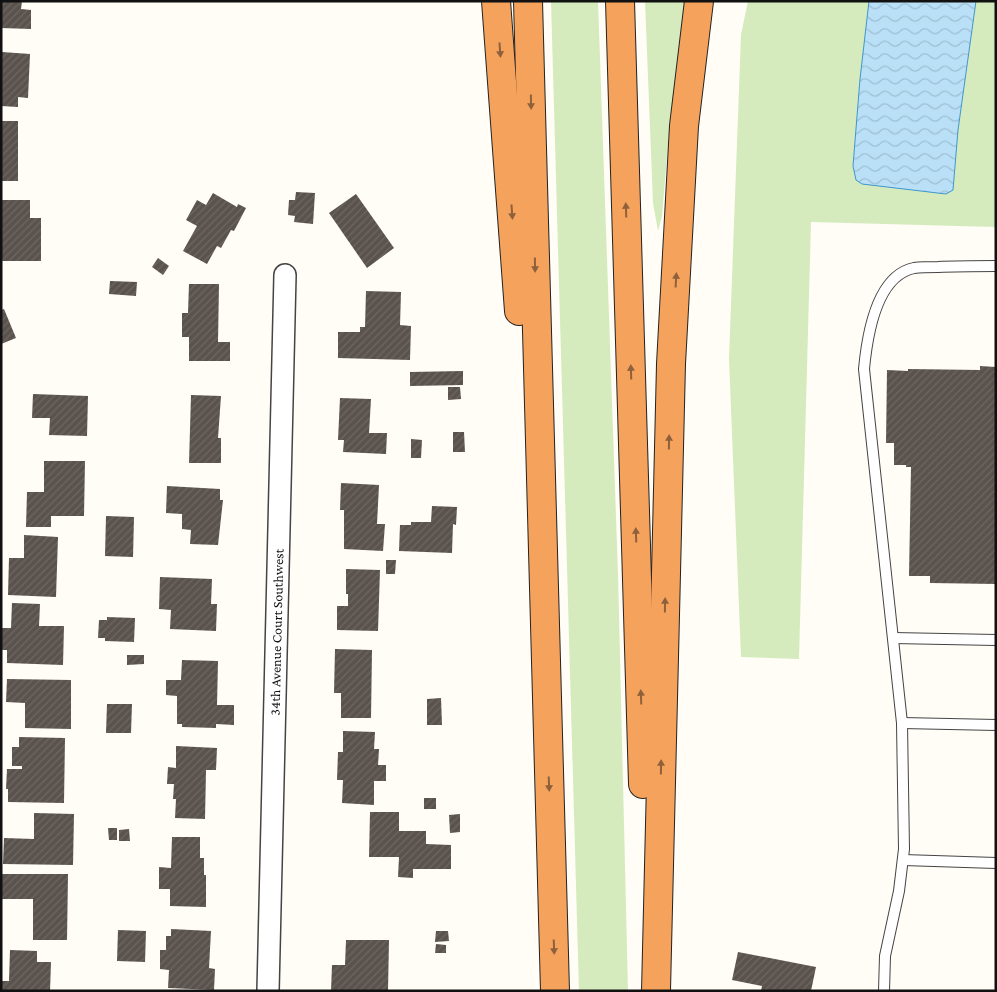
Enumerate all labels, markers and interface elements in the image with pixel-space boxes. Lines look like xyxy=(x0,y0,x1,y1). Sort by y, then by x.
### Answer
one-way arrow xyxy=(496,42,504,58)
one-way arrow xyxy=(527,95,535,111)
one-way arrow xyxy=(622,202,630,218)
one-way arrow xyxy=(508,204,516,220)
one-way arrow xyxy=(531,257,539,273)
one-way arrow xyxy=(672,272,680,288)
one-way arrow xyxy=(627,364,635,380)
one-way arrow xyxy=(665,434,673,450)
one-way arrow xyxy=(632,526,640,542)
street label: 34th Avenue Court Southwest xyxy=(267,548,287,716)
one-way arrow xyxy=(661,596,669,612)
one-way arrow xyxy=(636,689,644,705)
one-way arrow xyxy=(657,759,665,775)
one-way arrow xyxy=(545,776,553,792)
one-way arrow xyxy=(550,939,558,955)

